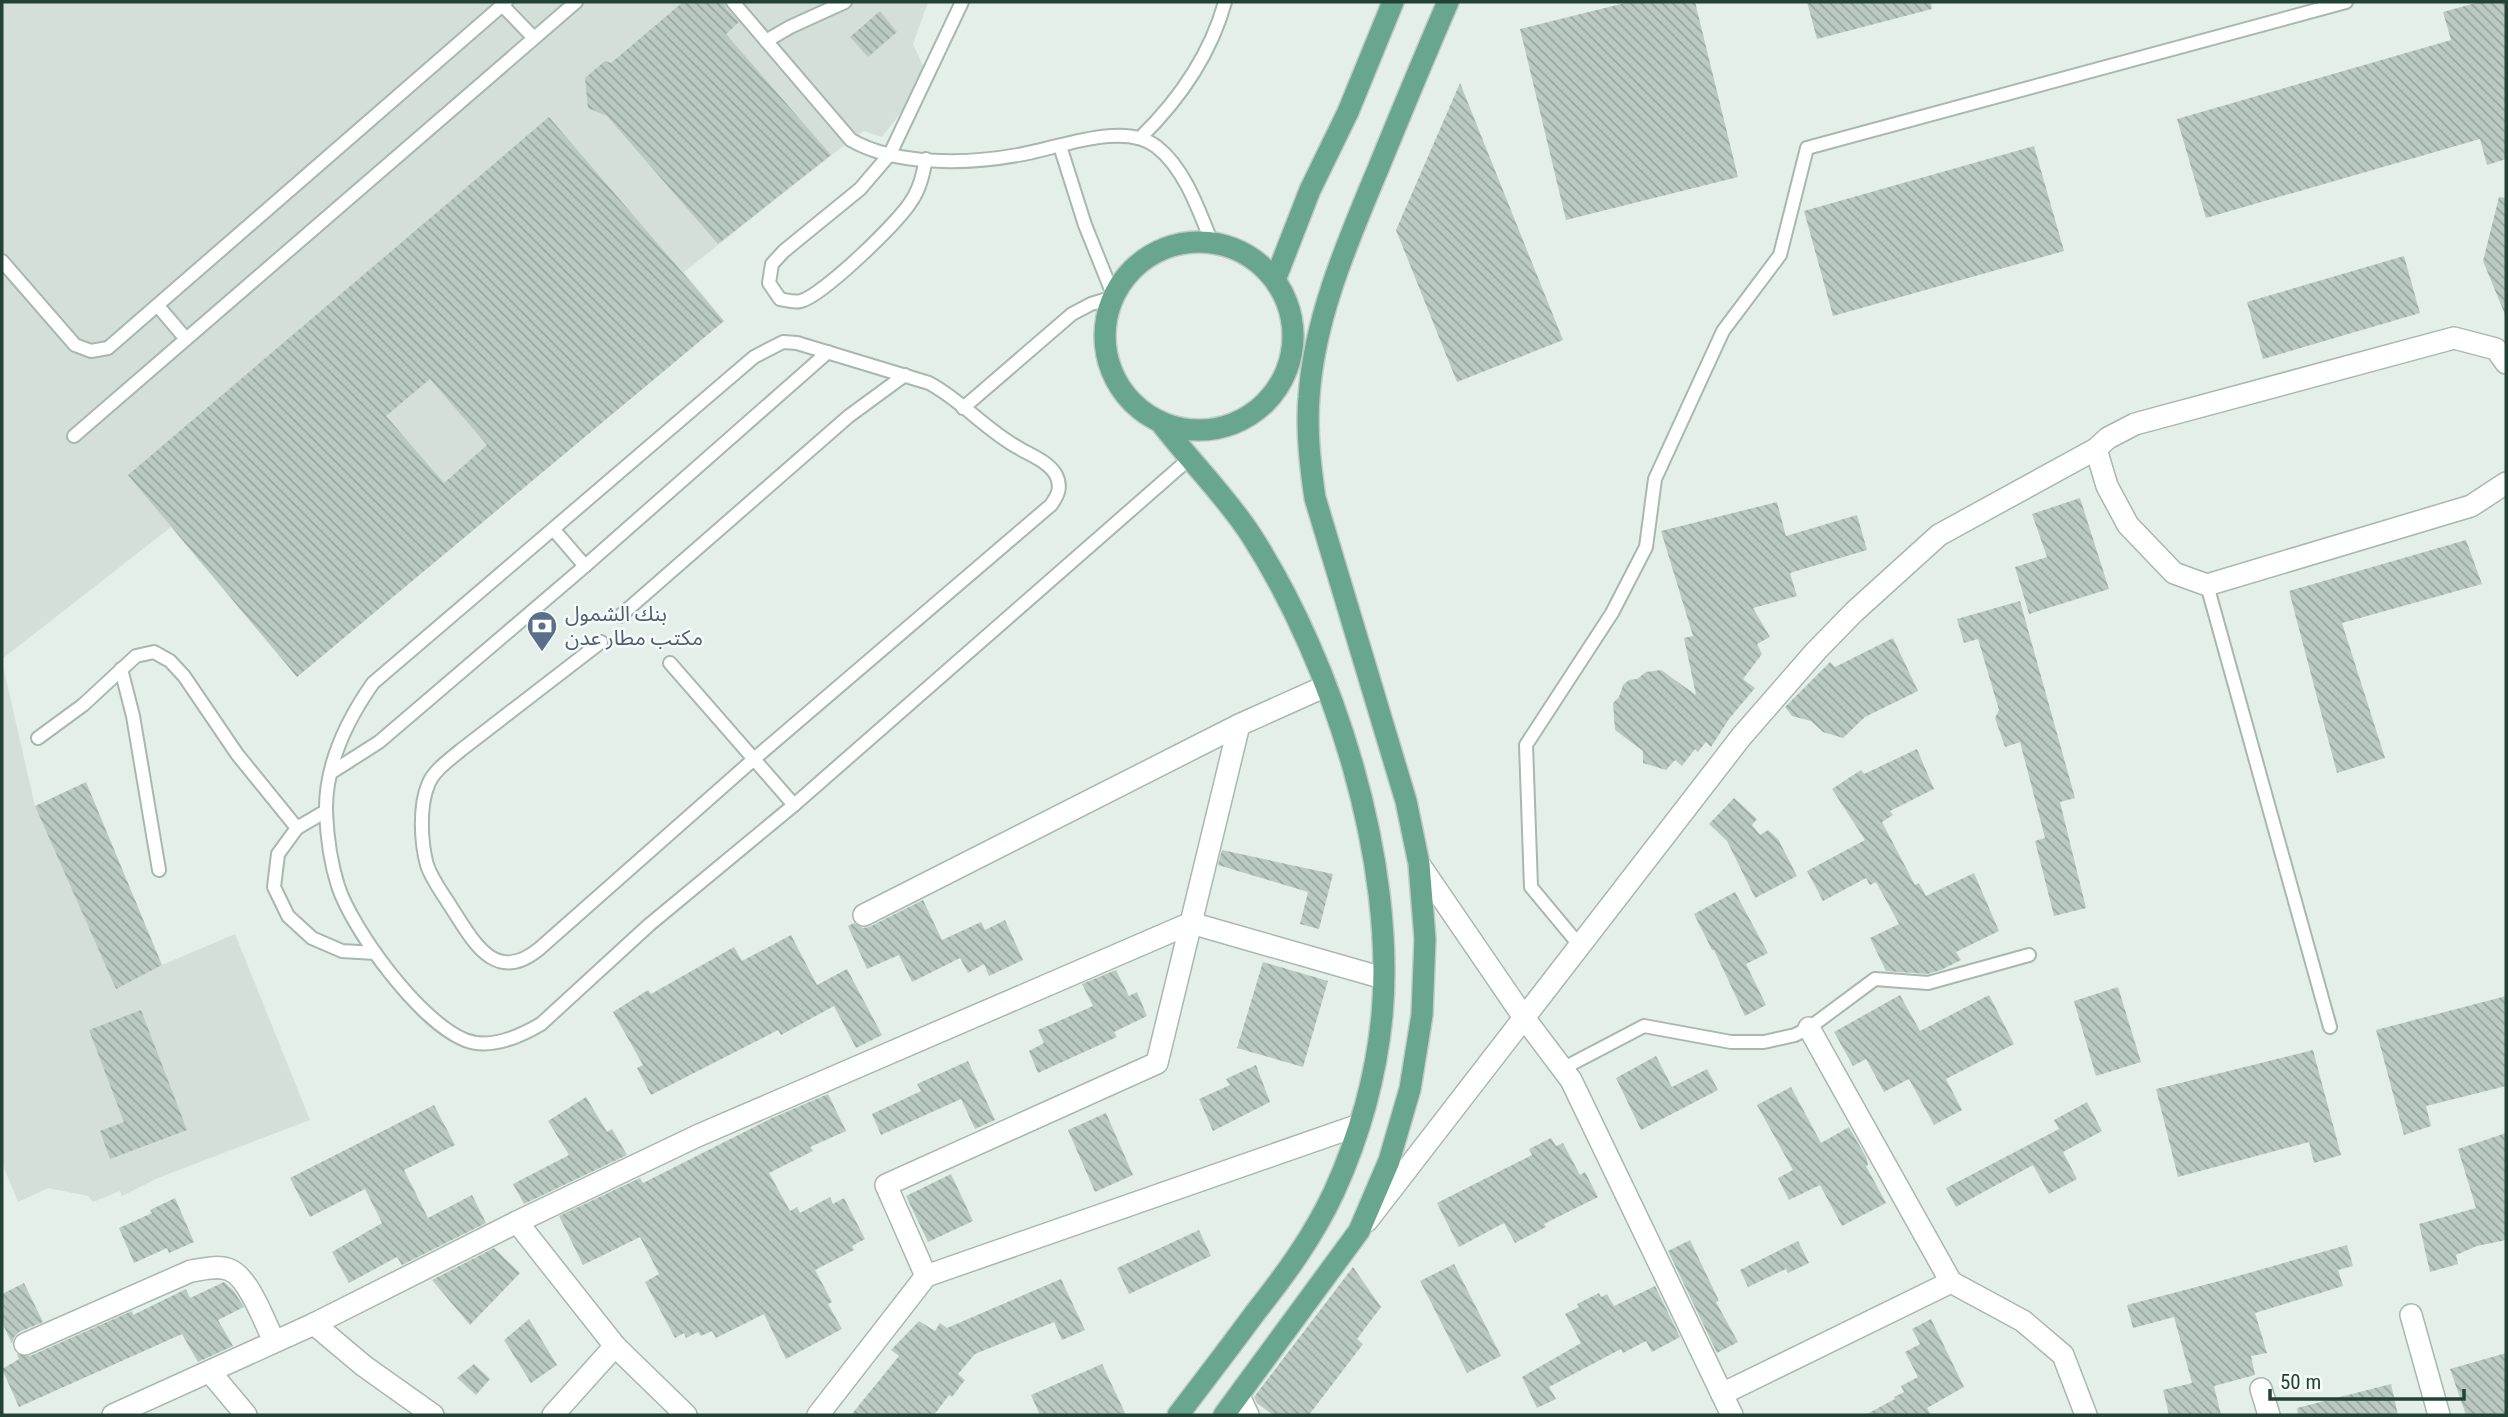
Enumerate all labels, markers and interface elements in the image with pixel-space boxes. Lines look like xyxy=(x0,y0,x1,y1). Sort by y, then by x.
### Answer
place label: بنك الشمول مكتب مطار عدن xyxy=(565,602,703,650)
bank icon: بنك الشمول مكتب مطار عدن xyxy=(525,609,559,653)
scale bar xyxy=(2270,1358,2464,1402)
text: 50 m xyxy=(2280,1370,2321,1394)

